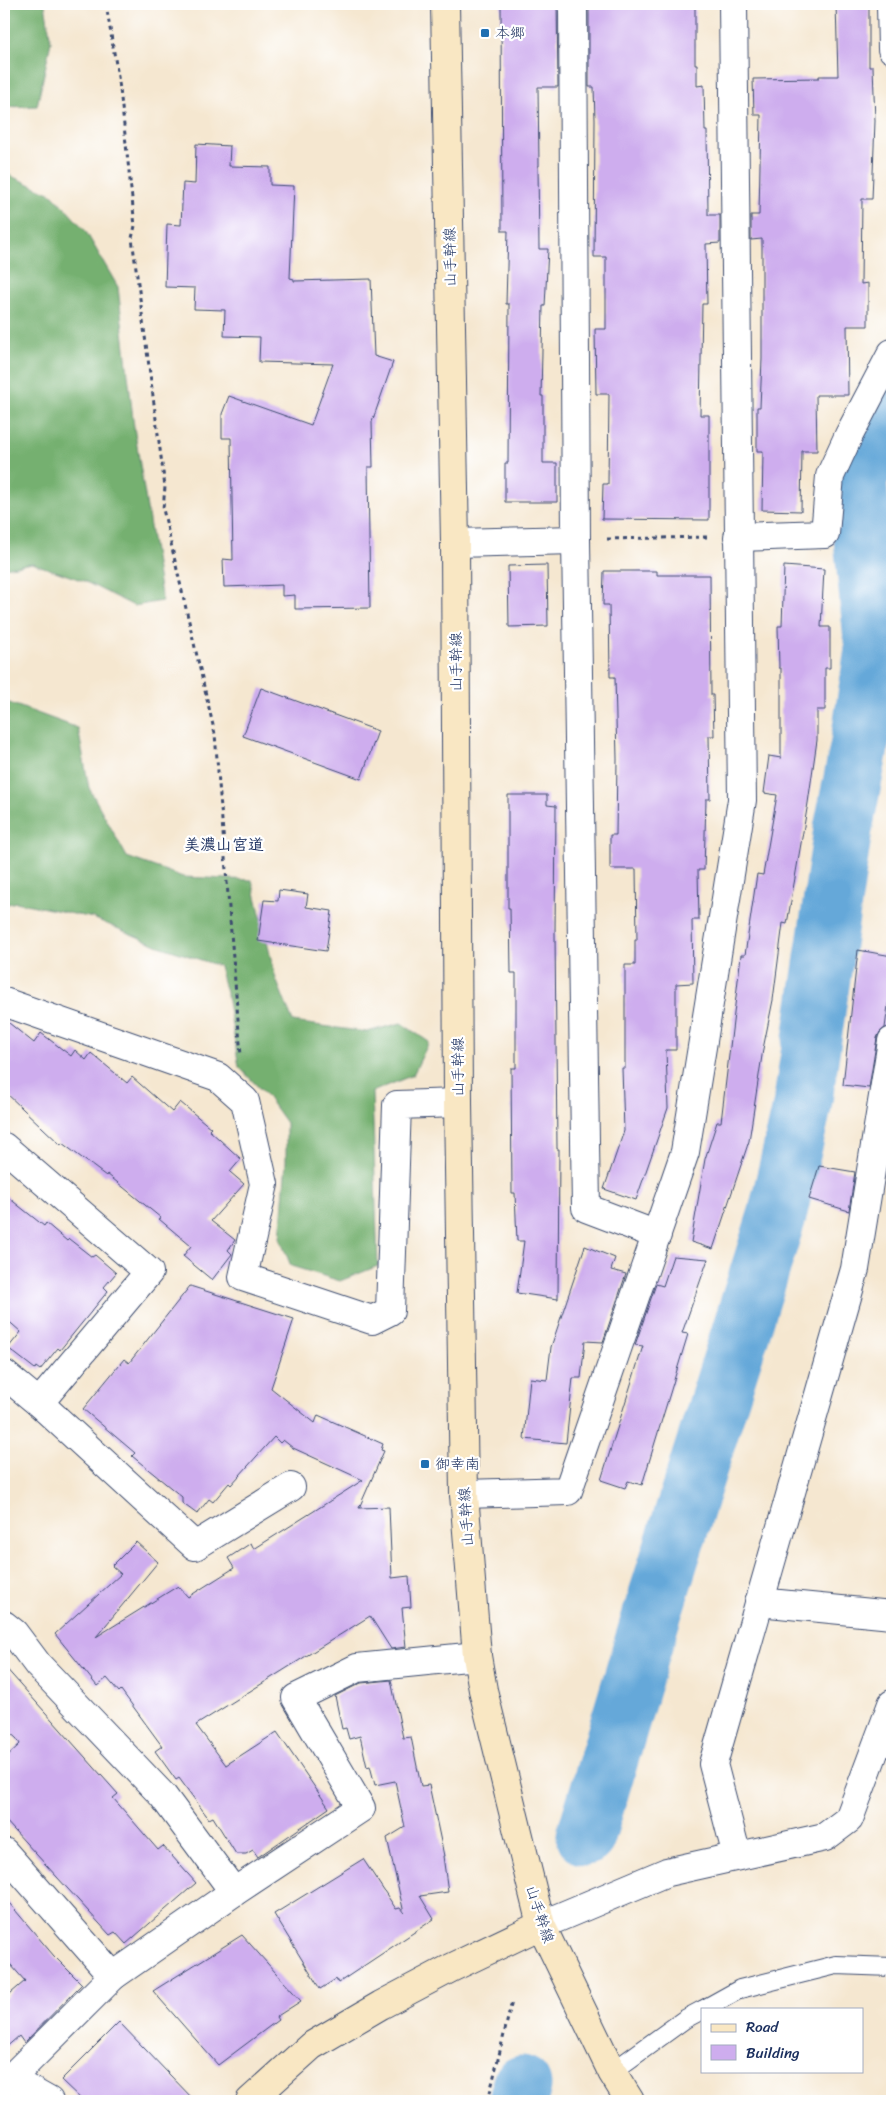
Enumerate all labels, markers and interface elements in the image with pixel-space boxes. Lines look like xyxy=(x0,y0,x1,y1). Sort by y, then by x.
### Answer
place label: 本郷 xyxy=(495,20,525,46)
marker: 本郷 xyxy=(479,27,491,39)
street label: 山手幹線 xyxy=(436,227,464,287)
street label: 山手幹線 xyxy=(443,632,469,692)
district label: 美濃山宮道 xyxy=(184,830,264,859)
street label: 山手幹線 xyxy=(445,1037,471,1097)
place label: 御幸南 xyxy=(435,1451,480,1477)
marker: 御幸南 xyxy=(419,1458,431,1470)
street label: 山手幹線 xyxy=(451,1486,481,1548)
street label: 山手幹線 xyxy=(518,1881,562,1947)
legend xyxy=(701,2008,864,2072)
text: Road xyxy=(746,2014,779,2040)
text: Building xyxy=(746,2040,800,2066)

